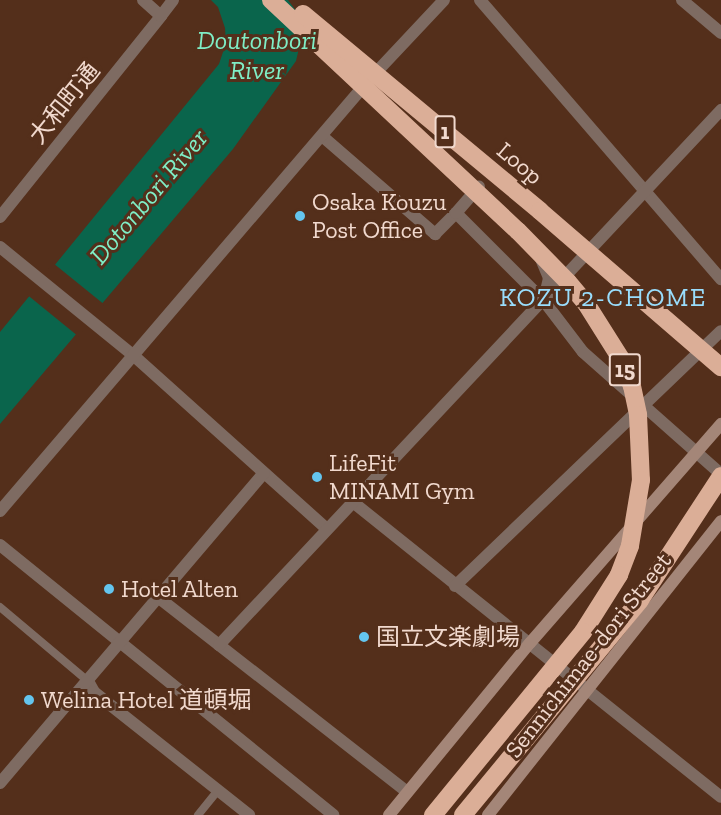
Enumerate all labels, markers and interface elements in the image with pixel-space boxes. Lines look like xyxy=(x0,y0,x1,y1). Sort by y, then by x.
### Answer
water label: Doutonbori River xyxy=(197,25,317,86)
street label: 大和町通 xyxy=(23,57,105,149)
road number: 1 xyxy=(434,113,456,151)
water label: Dotonbori River xyxy=(83,123,215,271)
street label: Loop xyxy=(491,136,549,190)
place label: Osaka Kouzu Post Office xyxy=(312,188,446,244)
marker: Osaka Kouzu Post Office xyxy=(293,209,307,223)
district label: KOZU 2-CHOME xyxy=(499,282,707,314)
road number: 15 xyxy=(608,351,642,389)
place label: LifeFit MINAMI Gym xyxy=(329,449,475,505)
marker: LifeFit MINAMI Gym xyxy=(310,470,324,484)
street label: Sennichimae-dori Street xyxy=(499,547,677,763)
place label: Hotel Alten xyxy=(121,575,239,603)
marker: Hotel Alten xyxy=(102,582,116,596)
place label: 国立文楽劇場 xyxy=(376,623,520,651)
marker: 国立文楽劇場 xyxy=(357,630,371,644)
place label: Welina Hotel 道頓堀 xyxy=(41,686,251,714)
marker: Welina Hotel 道頓堀 xyxy=(22,693,36,707)

